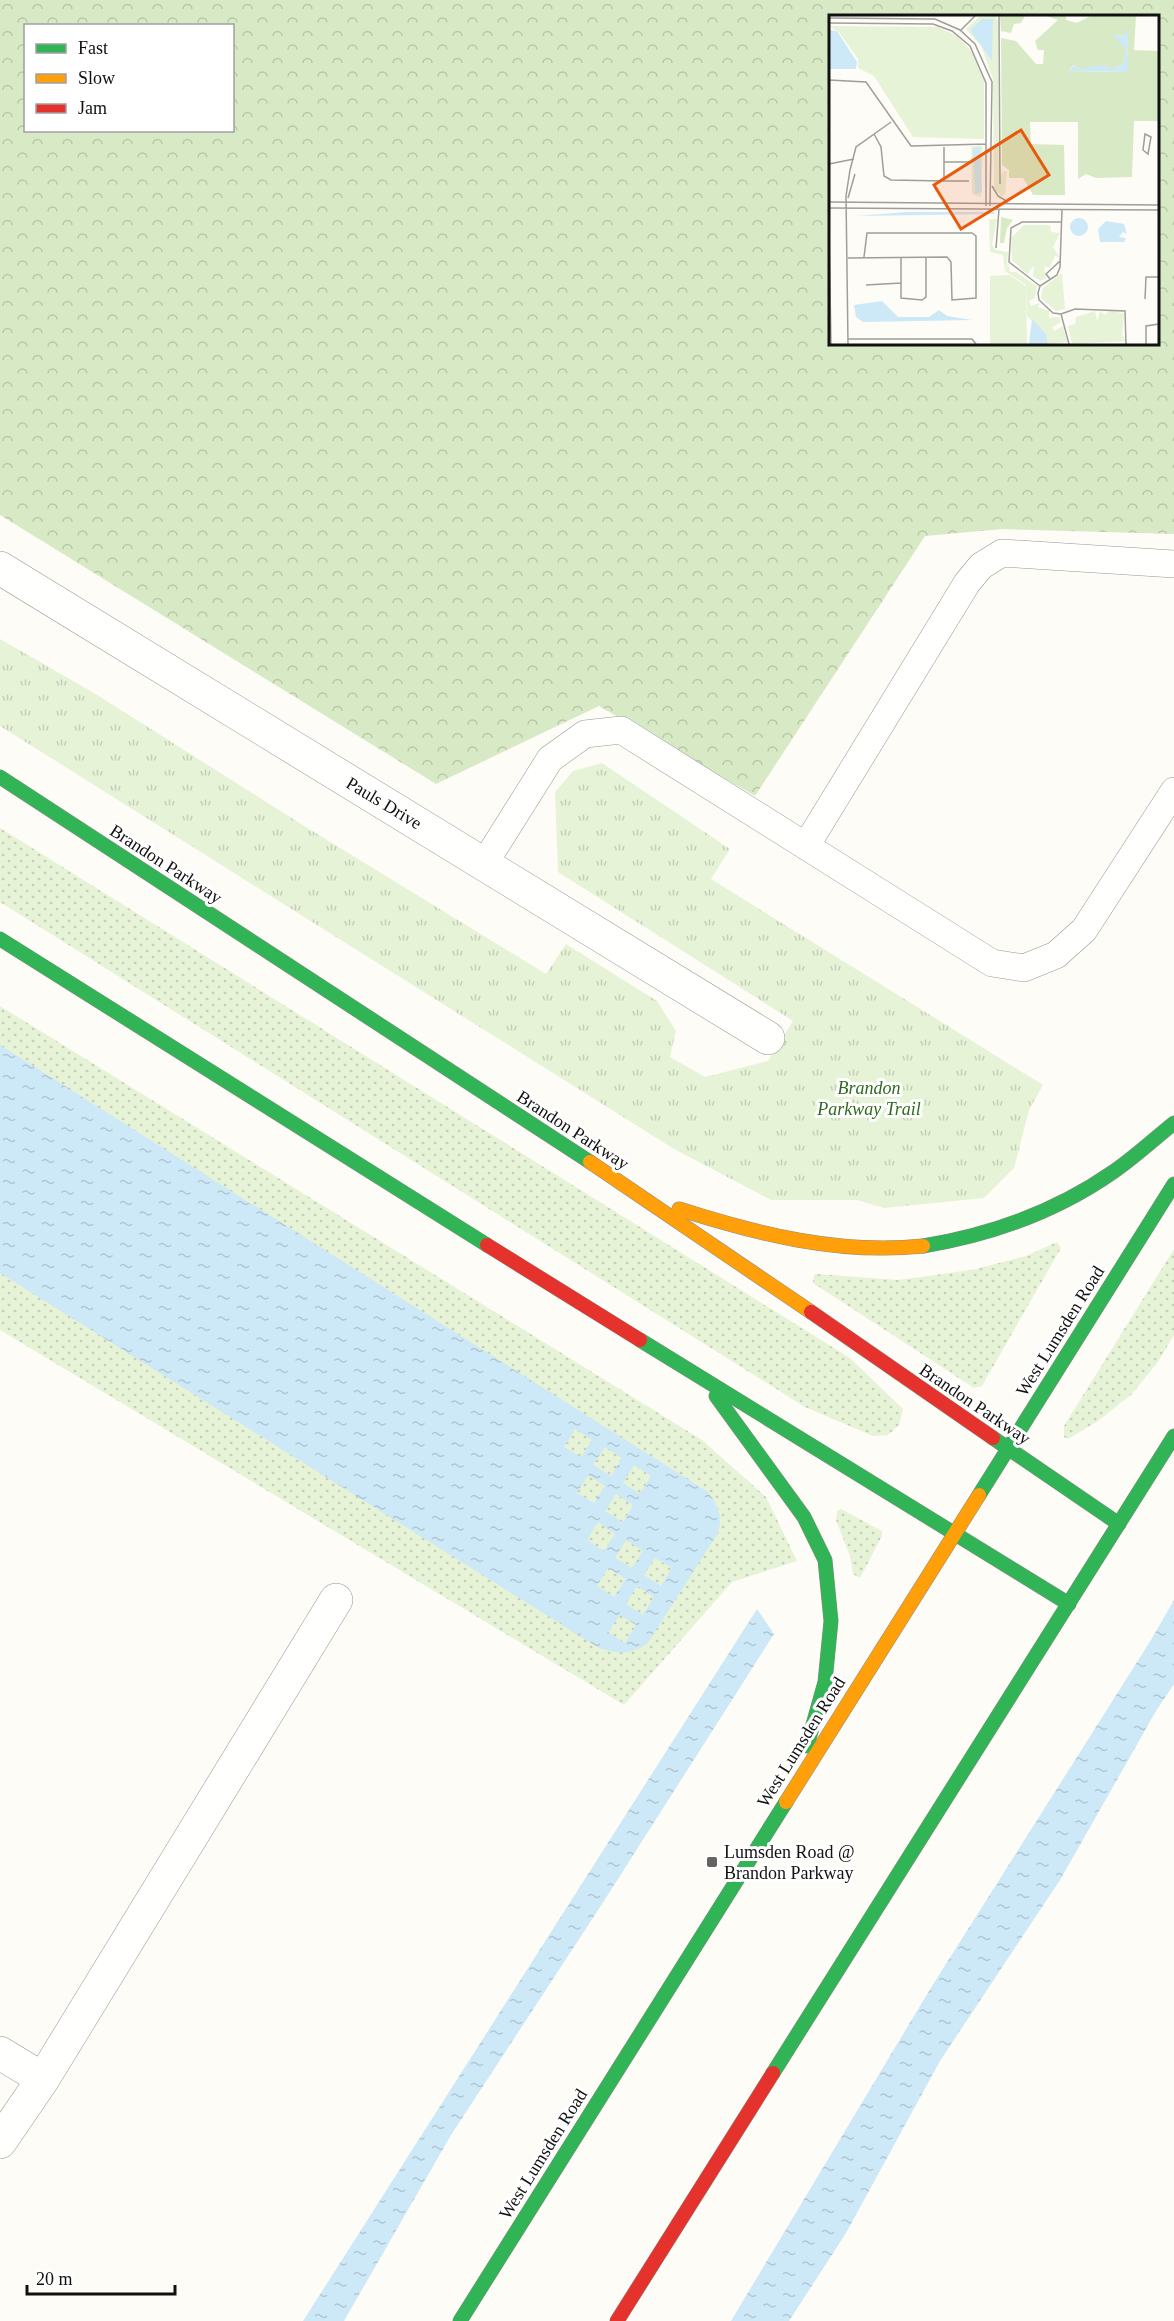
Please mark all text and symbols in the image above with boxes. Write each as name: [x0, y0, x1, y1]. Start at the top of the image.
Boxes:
inset map: [829, 15, 1159, 345]
legend: [24, 24, 234, 132]
text: Fast: [78, 38, 108, 58]
text: Slow: [78, 68, 115, 88]
text: Jam: [78, 98, 107, 118]
street label: Pauls Drive: [343, 773, 425, 833]
street label: Brandon Parkway: [106, 820, 226, 908]
park label: Brandon Parkway Trail: [816, 1078, 921, 1119]
street label: Brandon Parkway: [513, 1086, 633, 1174]
street label: West Lumsden Road: [1012, 1262, 1108, 1400]
street label: Brandon Parkway: [916, 1360, 1034, 1448]
street label: West Lumsden Road: [753, 1673, 849, 1811]
place label: Lumsden Road @ Brandon Parkway: [724, 1842, 855, 1883]
marker: Lumsden Road @ Brandon Parkway: [705, 1855, 719, 1869]
street label: West Lumsden Road: [495, 2085, 591, 2223]
scale bar: [27, 2258, 176, 2296]
text: 20 m: [36, 2269, 73, 2289]

